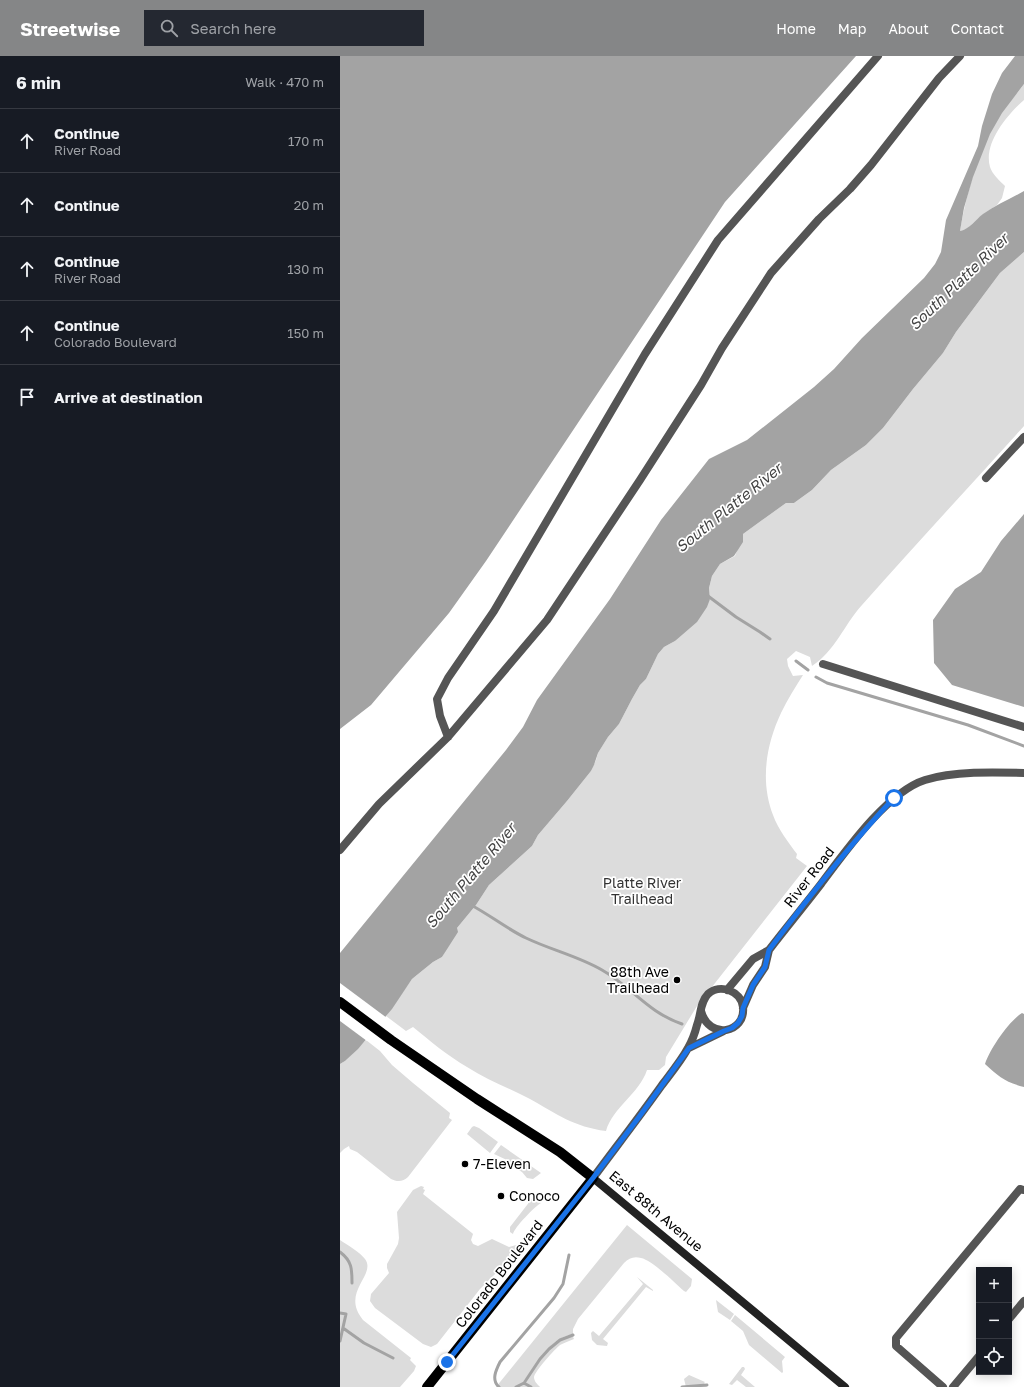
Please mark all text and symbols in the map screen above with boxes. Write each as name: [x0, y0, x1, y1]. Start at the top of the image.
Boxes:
search box: [144, 10, 424, 46]
text: Streetwise: [20, 17, 120, 40]
icon: search: [158, 17, 180, 39]
text: Search here: [190, 19, 276, 37]
text: Home: [776, 20, 816, 37]
text: Map: [838, 20, 866, 37]
text: About: [888, 20, 929, 37]
text: Contact: [951, 20, 1004, 37]
text: 6 min: [16, 72, 61, 93]
text: Walk · 470 m: [245, 74, 324, 90]
text: Continue: [54, 124, 120, 142]
icon: ahead: [16, 130, 38, 152]
text: 170 m: [288, 133, 324, 149]
text: River Road: [54, 142, 121, 158]
icon: ahead: [16, 194, 38, 216]
text: Continue: [54, 196, 120, 214]
text: 20 m: [294, 197, 324, 213]
water label: South Platte River: [905, 228, 1013, 333]
text: Continue: [54, 252, 120, 270]
icon: ahead: [16, 258, 38, 280]
text: 130 m: [287, 261, 324, 277]
text: River Road: [54, 270, 121, 286]
text: Continue: [54, 316, 120, 334]
icon: ahead: [16, 322, 38, 344]
text: 150 m: [287, 325, 324, 341]
text: Colorado Boulevard: [54, 334, 177, 350]
icon: arrive: [16, 386, 38, 408]
text: Arrive at destination: [54, 388, 203, 406]
water label: South Platte River: [672, 458, 787, 555]
route start: [885, 789, 903, 807]
water label: South Platte River: [421, 818, 521, 931]
street label: River Road: [780, 843, 838, 910]
park label: Platte River Trailhead: [603, 874, 682, 907]
place label: 88th Ave Trailhead: [607, 963, 669, 996]
marker: 88th Ave Trailhead: [672, 975, 682, 985]
place label: 7-Eleven: [473, 1155, 531, 1172]
marker: 7-Eleven: [460, 1159, 470, 1169]
street label: East 88th Avenue: [606, 1166, 707, 1255]
place label: Conoco: [509, 1187, 560, 1204]
marker: Conoco: [496, 1191, 506, 1201]
street label: Colorado Boulevard: [451, 1216, 546, 1331]
map controls: [976, 1267, 1012, 1375]
button: +: [976, 1267, 1012, 1303]
button: −: [976, 1303, 1012, 1339]
button: locate: [976, 1339, 1012, 1375]
route end: [438, 1353, 456, 1371]

